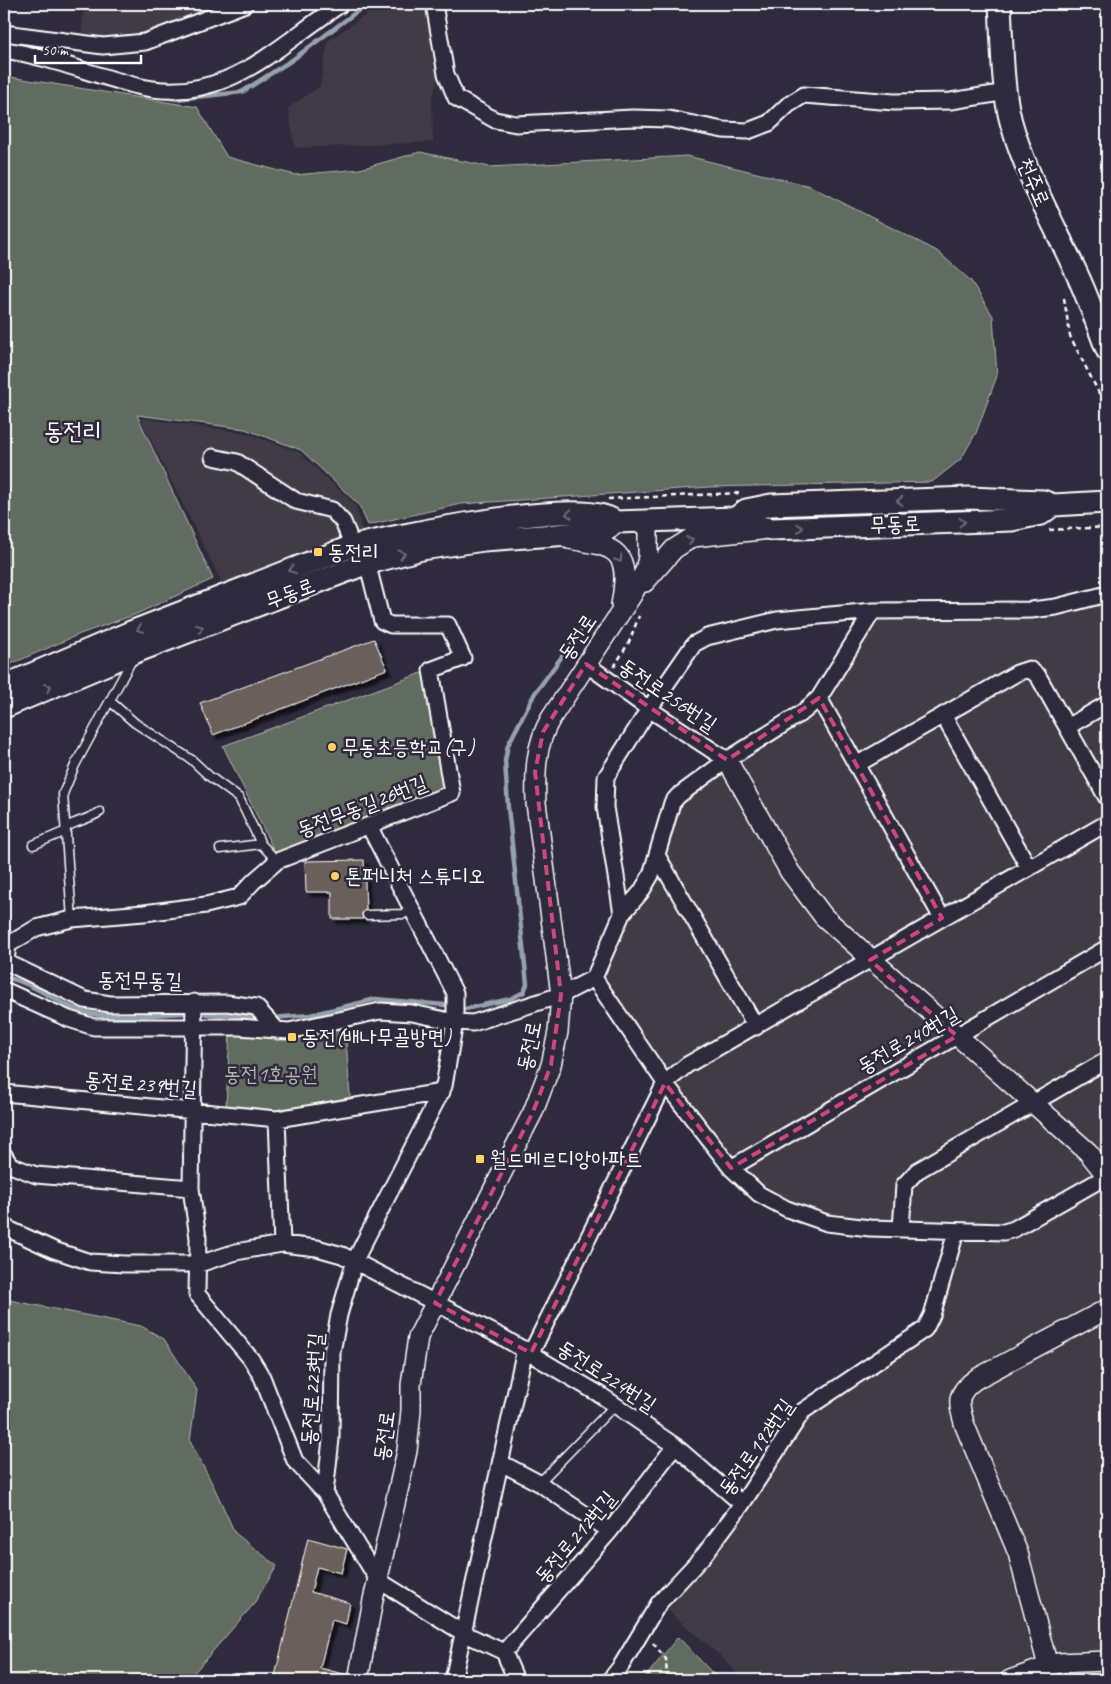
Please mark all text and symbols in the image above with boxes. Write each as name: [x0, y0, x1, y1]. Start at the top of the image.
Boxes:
scale bar: [35, 32, 141, 64]
text: 50 m: [42, 41, 69, 60]
street label: 천주로: [1012, 154, 1056, 210]
district label: 동전리: [44, 416, 102, 446]
one-way arrow: [896, 495, 904, 506]
one-way arrow: [565, 509, 572, 519]
street label: 무동로: [869, 510, 921, 538]
one-way arrow: [958, 516, 966, 527]
one-way arrow: [796, 522, 804, 533]
one-way arrow: [685, 536, 694, 547]
place label: 동전리: [328, 539, 379, 565]
marker: 동전리: [312, 546, 324, 558]
one-way arrow: [397, 550, 405, 560]
one-way arrow: [613, 554, 622, 563]
one-way arrow: [288, 564, 296, 574]
street label: 무동로: [262, 572, 318, 614]
street label: 동전로: [552, 609, 602, 665]
one-way arrow: [136, 622, 145, 633]
one-way arrow: [195, 623, 203, 633]
street label: 동전로256번길: [614, 653, 722, 737]
one-way arrow: [44, 683, 52, 693]
place label: 무동초등학교(구): [342, 734, 475, 760]
marker: 무동초등학교(구): [326, 741, 338, 753]
street label: 동전무동길26번길: [293, 769, 431, 843]
place label: 톤퍼니처 스튜디오: [345, 863, 485, 889]
marker: 톤퍼니처 스튜디오: [329, 870, 341, 882]
street label: 동전무동길: [98, 966, 183, 994]
street label: 동전로240번길: [853, 1000, 963, 1079]
street label: 동전로: [511, 1018, 547, 1074]
place label: 동전(배나무골방면): [302, 1024, 452, 1050]
marker: 동전(배나무골방면): [286, 1031, 298, 1043]
park label: 동전1호공원: [224, 1061, 318, 1087]
street label: 동전로239번길: [84, 1066, 198, 1102]
place label: 월드메르디앙아파트: [490, 1146, 642, 1172]
marker: 월드메르디앙아파트: [474, 1153, 486, 1165]
street label: 동전로223번길: [295, 1332, 329, 1446]
street label: 동전로224번길: [553, 1334, 661, 1418]
street label: 동전로192번길: [713, 1393, 799, 1501]
street label: 동전로: [368, 1409, 400, 1463]
street label: 동전로212번길: [529, 1485, 621, 1589]

